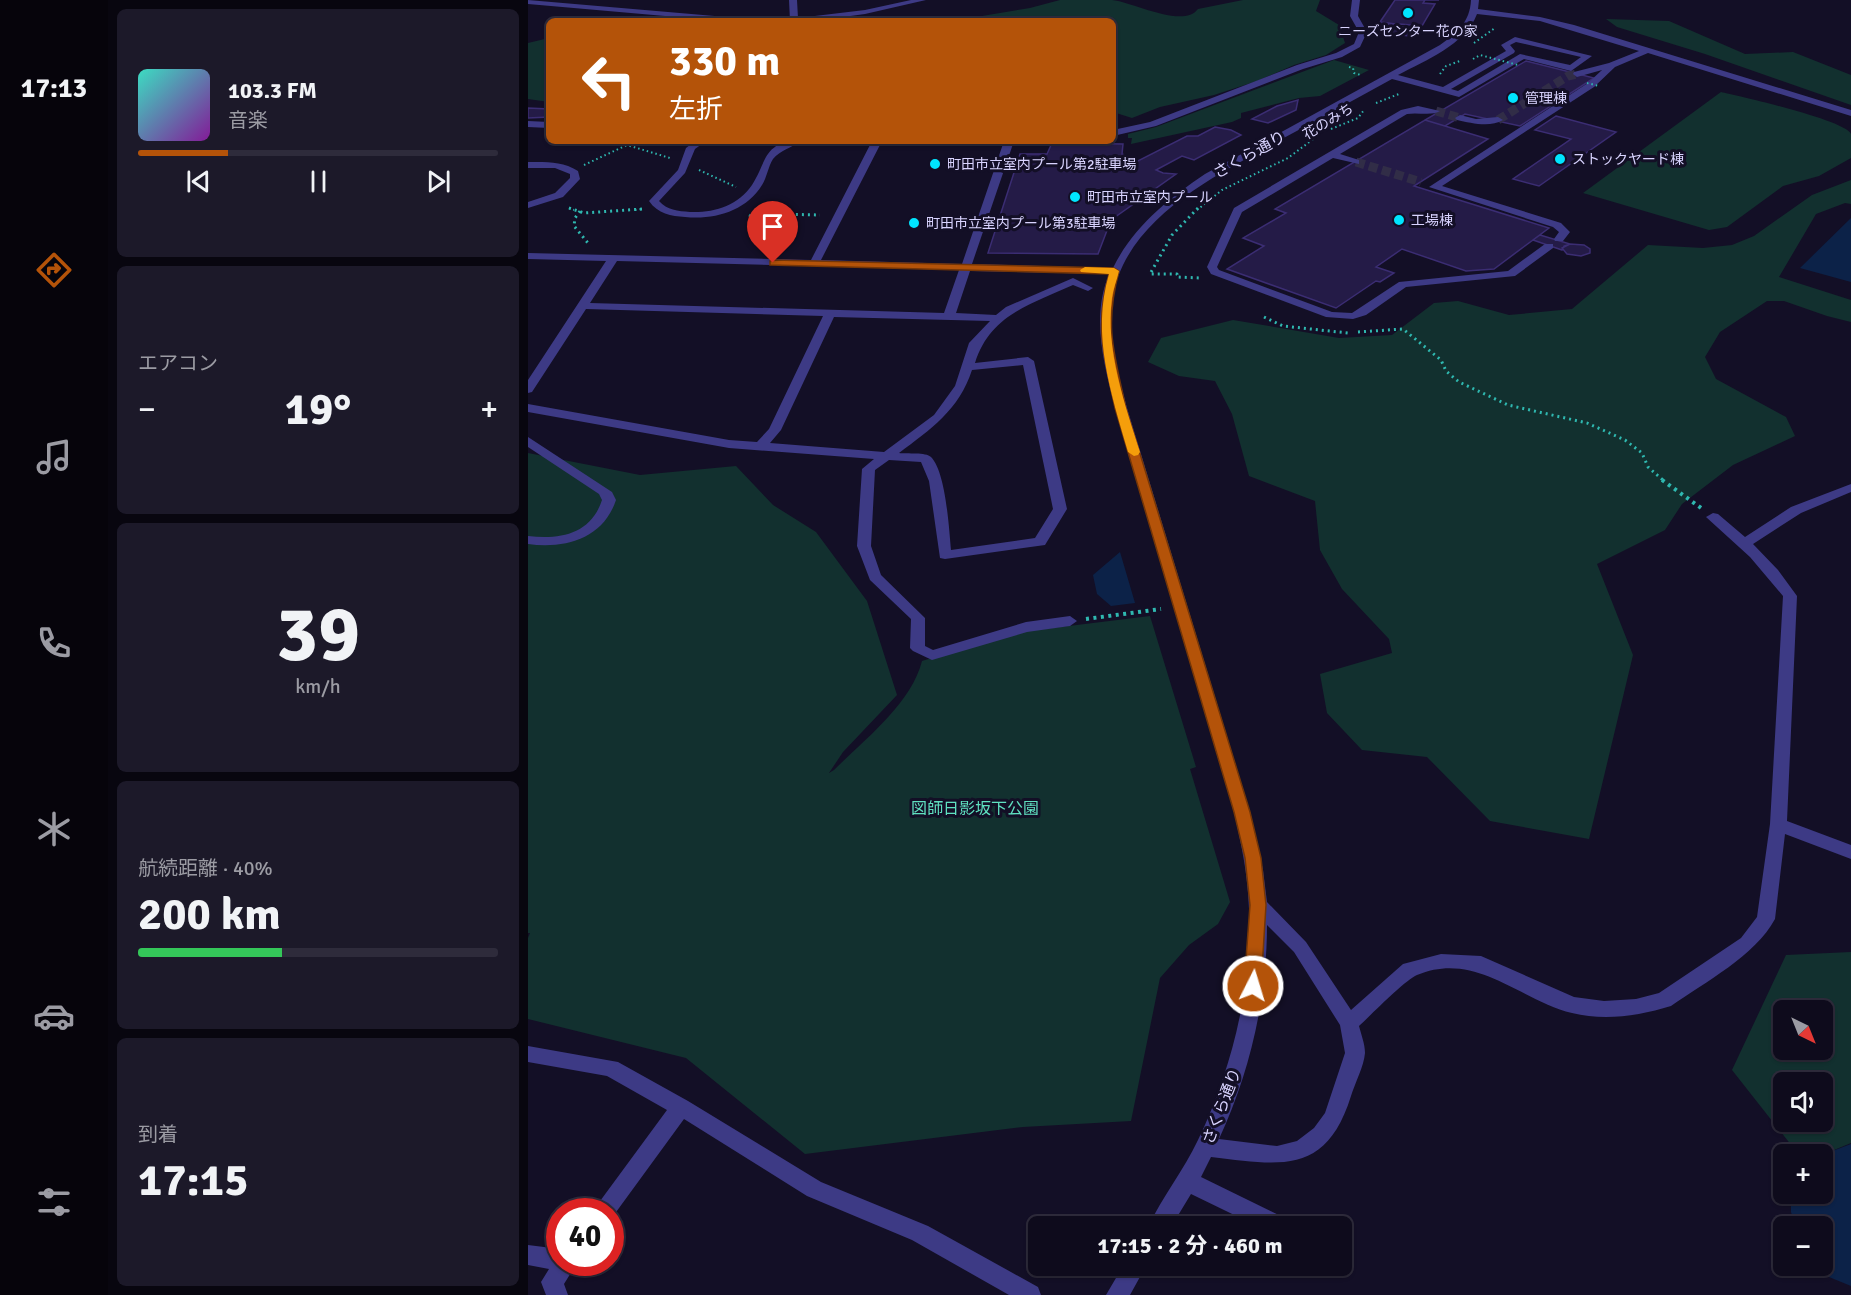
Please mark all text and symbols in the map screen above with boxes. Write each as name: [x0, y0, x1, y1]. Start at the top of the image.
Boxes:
marker: ニーズセンター花の家: [1401, 6, 1415, 20]
place label: ニーズセンター花の家: [1338, 23, 1478, 40]
text: 330 m: [669, 36, 780, 87]
icon: left: [570, 42, 648, 120]
text: 17:13: [21, 72, 87, 105]
text: 103.3 FM: [228, 77, 317, 104]
place label: 管理棟: [1525, 90, 1567, 107]
marker: 管理棟: [1506, 91, 1520, 105]
text: 左折: [669, 93, 723, 126]
street label: 花のみち: [1300, 100, 1357, 143]
text: 音楽: [228, 108, 268, 133]
street label: さくら通り: [1210, 127, 1289, 183]
place label: ストックヤード棟: [1572, 151, 1684, 168]
marker: ストックヤード棟: [1553, 152, 1567, 166]
place label: 町田市立室内プール第2駐車場: [947, 156, 1137, 173]
marker: 町田市立室内プール第2駐車場: [928, 157, 942, 171]
icon: previous: [182, 165, 215, 198]
icon: pause: [302, 165, 335, 198]
icon: next: [422, 165, 455, 198]
place label: 町田市立室内プール: [1087, 189, 1213, 206]
marker: 町田市立室内プール: [1068, 190, 1082, 204]
pin: [747, 201, 798, 263]
icon: arrive: [756, 210, 789, 243]
place label: 工場棟: [1411, 212, 1453, 229]
marker: 工場棟: [1392, 213, 1406, 227]
place label: 町田市立室内プール第3駐車場: [926, 215, 1116, 232]
marker: 町田市立室内プール第3駐車場: [907, 216, 921, 230]
icon: directions: [33, 249, 75, 291]
text: エアコン: [138, 351, 218, 376]
text: 19°: [285, 382, 351, 437]
text: −: [138, 389, 156, 430]
text: +: [480, 389, 498, 430]
icon: music: [33, 436, 75, 478]
text: 39: [276, 587, 360, 683]
icon: phone: [33, 622, 75, 664]
text: km/h: [295, 674, 341, 699]
park label: 図師日影坂下公園: [911, 799, 1039, 819]
icon: climate: [33, 808, 75, 850]
text: 航続距離 · 40%: [138, 856, 273, 881]
text: 200 km: [138, 887, 281, 942]
position arrow: [1221, 954, 1285, 1018]
icon: car: [33, 995, 75, 1037]
north arrow: [1773, 1000, 1833, 1060]
map controls: [1773, 1000, 1833, 1276]
street label: さくら通り: [1198, 1065, 1246, 1147]
button: sound: [1773, 1072, 1833, 1132]
text: 到着: [138, 1122, 178, 1147]
button: +: [1773, 1144, 1833, 1204]
text: 17:15: [138, 1153, 248, 1208]
icon: filters: [33, 1181, 75, 1223]
speed limit sign: 40: [546, 1198, 624, 1276]
button: −: [1773, 1216, 1833, 1276]
text: 17:15 · 2 分 · 460 m: [1098, 1232, 1282, 1259]

